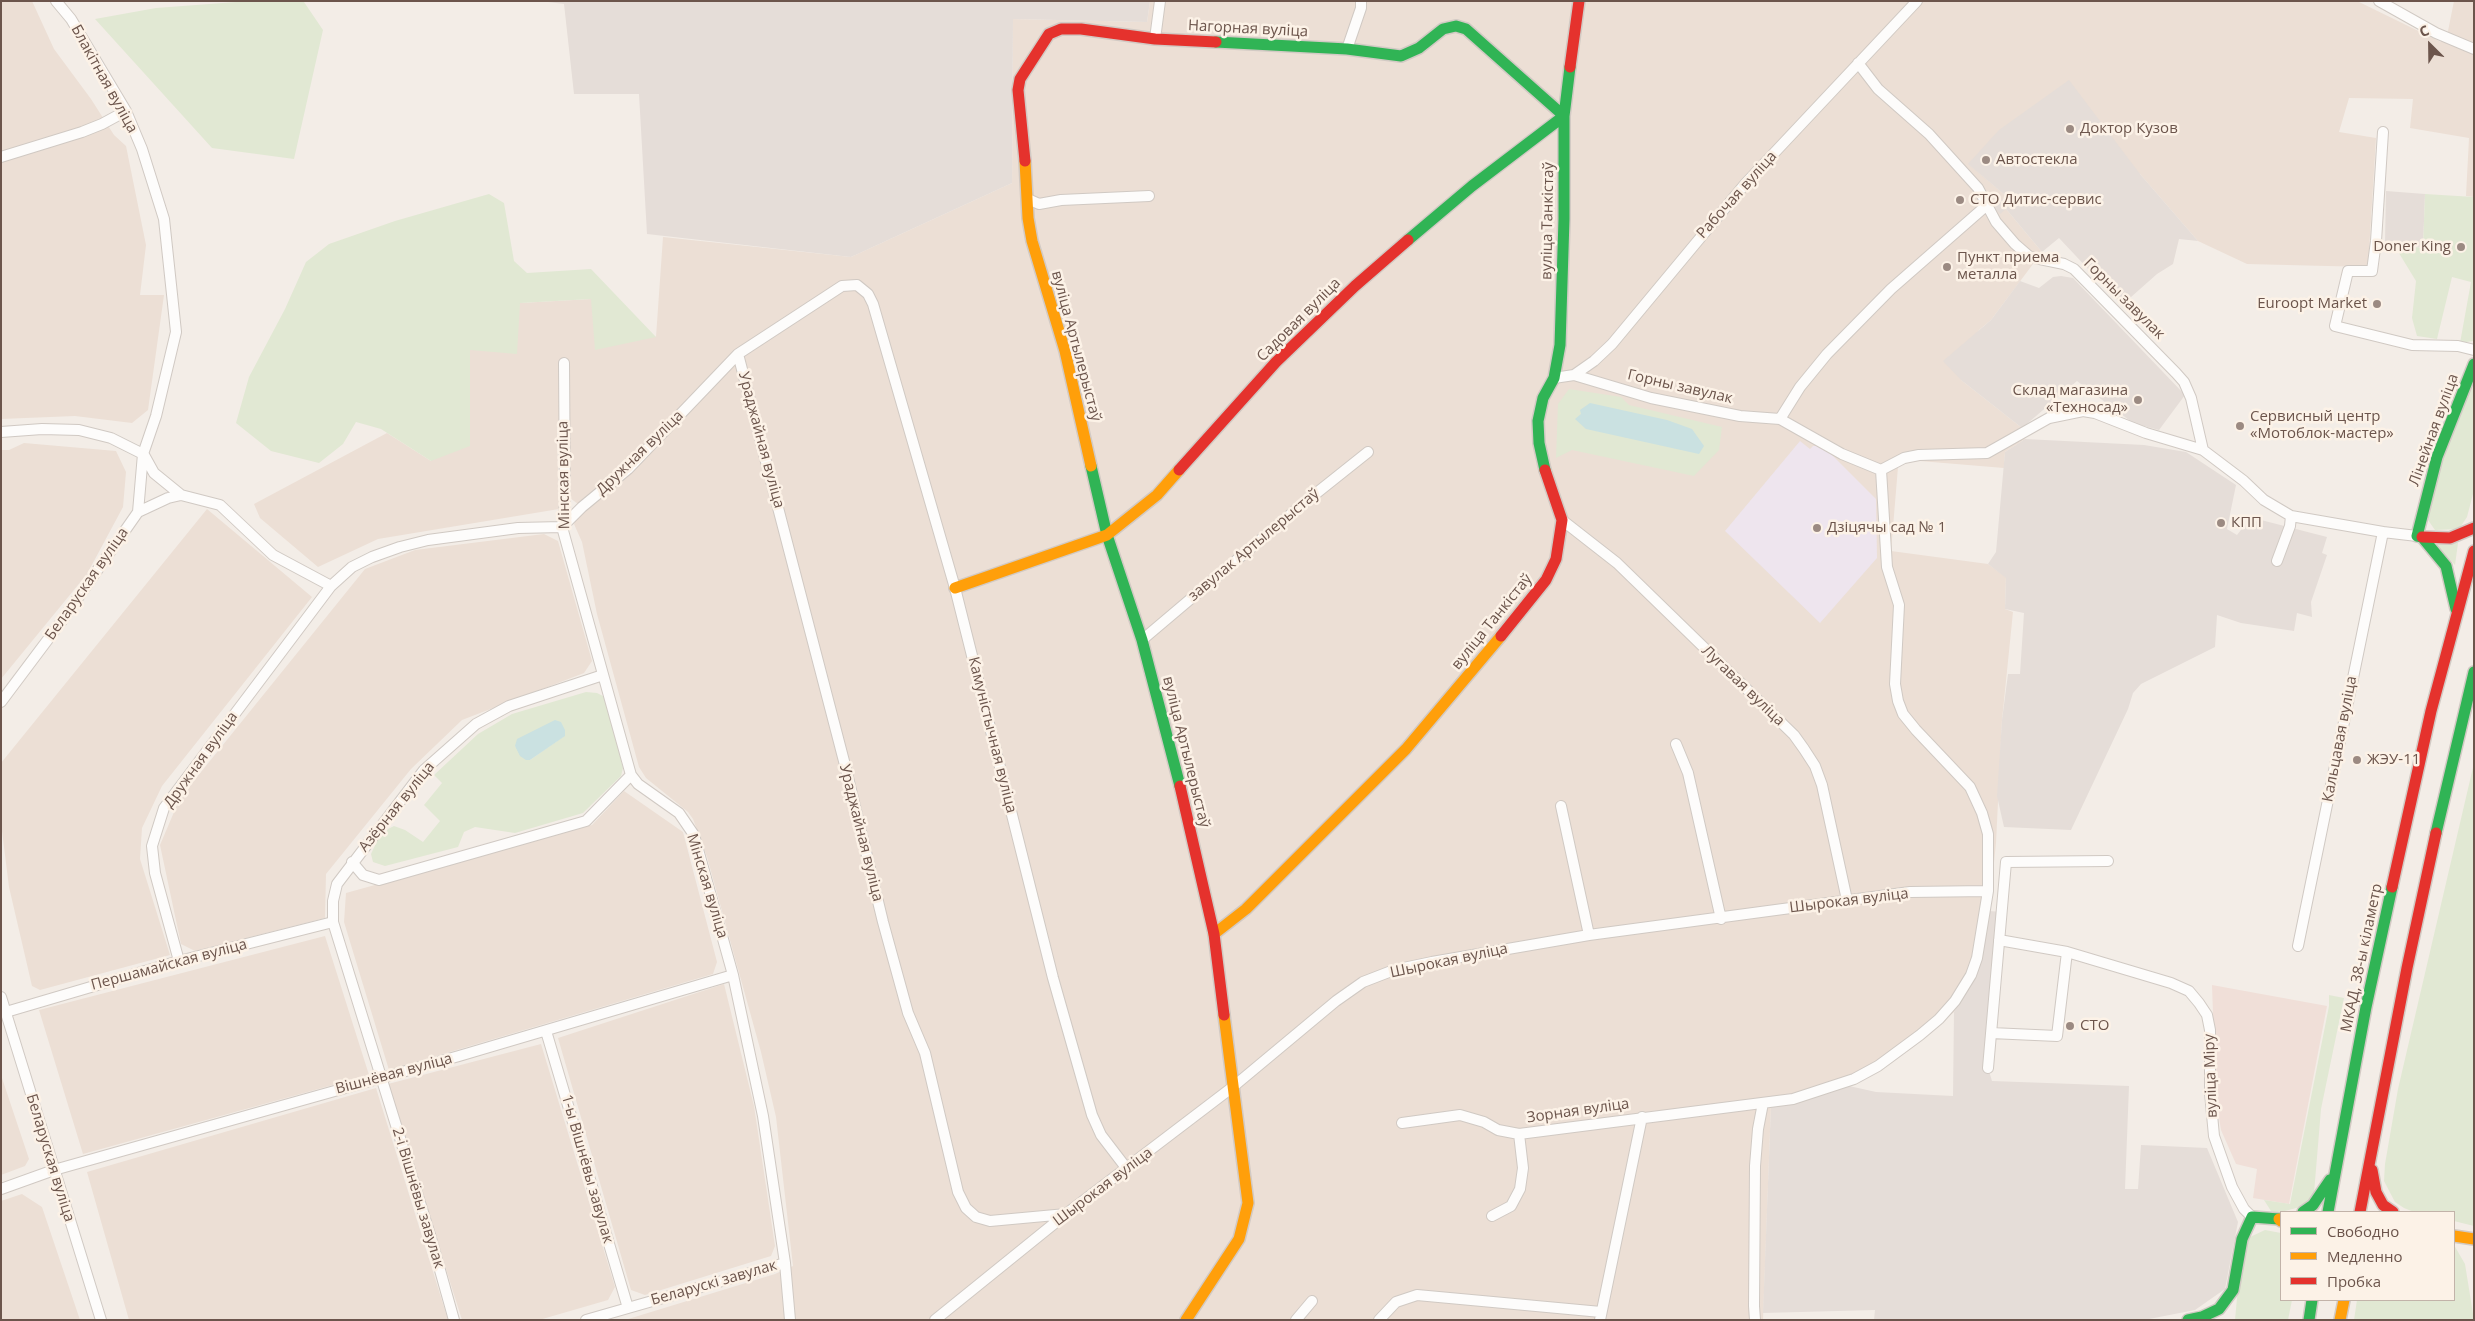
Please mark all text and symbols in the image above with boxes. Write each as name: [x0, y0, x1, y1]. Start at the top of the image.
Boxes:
street label: Нагорная вуліца: [1187, 17, 1309, 41]
north arrow: [2405, 20, 2455, 70]
text: С: [2416, 20, 2432, 41]
street label: Блакітная вуліца: [67, 22, 141, 136]
place label: Доктор Кузов: [2080, 120, 2178, 138]
marker: Доктор Кузов: [2064, 123, 2076, 135]
street label: Рабочая вуліца: [1693, 148, 1781, 242]
place label: Автостекла: [1996, 151, 2078, 169]
marker: Автостекла: [1980, 154, 1992, 166]
street label: вуліца Танкістаў: [1538, 162, 1558, 280]
place label: СТО Дитис-сервис: [1970, 191, 2102, 209]
marker: СТО Дитис-сервис: [1954, 194, 1966, 206]
place label: Doner King: [2373, 238, 2451, 256]
marker: Doner King: [2455, 241, 2467, 253]
place label: Пункт приема металла: [1957, 249, 2059, 284]
street label: Горны завулак: [2080, 255, 2168, 343]
marker: Пункт приема металла: [1941, 261, 1953, 273]
street label: вуліца Артылерыстаў: [1047, 269, 1105, 423]
street label: Садовая вуліца: [1253, 274, 1345, 366]
place label: Euroopt Market: [2257, 295, 2367, 313]
marker: Euroopt Market: [2371, 298, 2383, 310]
street label: Горны завулак: [1626, 366, 1734, 408]
street label: Ураджайная вуліца: [734, 370, 788, 510]
street label: Лінейная вуліца: [2405, 371, 2463, 489]
place label: Склад магазина «Техносад»: [2013, 382, 2128, 417]
marker: Склад магазина «Техносад»: [2132, 394, 2144, 406]
street label: Дружная вуліца: [593, 407, 687, 499]
place label: Сервисный центр «Мотоблок-мастер»: [2250, 408, 2394, 443]
marker: Сервисный центр «Мотоблок-мастер»: [2234, 420, 2246, 432]
street label: Мінская вуліца: [554, 421, 574, 529]
street label: завулак Артылерыстаў: [1185, 485, 1323, 605]
place label: КПП: [2231, 514, 2262, 532]
marker: КПП: [2215, 517, 2227, 529]
place label: Дзіцячы сад № 1: [1827, 519, 1946, 537]
marker: Дзіцячы сад № 1: [1811, 522, 1823, 534]
street label: Беларуская вуліца: [42, 524, 132, 644]
street label: вуліца Танкістаў: [1448, 571, 1536, 673]
street label: Лугавая вуліца: [1698, 642, 1788, 730]
street label: Камуністычная вуліца: [964, 655, 1020, 815]
street label: Кальцавая вуліца: [2319, 674, 2361, 804]
street label: вуліца Артылерыстаў: [1158, 675, 1214, 829]
street label: Дружная вуліца: [160, 709, 242, 811]
place label: ЖЭУ-11: [2367, 751, 2420, 769]
marker: ЖЭУ-11: [2351, 754, 2363, 766]
street label: Азёрная вуліца: [355, 758, 439, 856]
street label: Ураджайная вуліца: [835, 763, 887, 903]
street label: Мінская вуліца: [683, 832, 731, 940]
street label: МКАД, 38-ы кіламетр: [2337, 882, 2387, 1034]
street label: Шырокая вуліца: [1788, 885, 1910, 917]
street label: Першамайская вуліца: [89, 936, 249, 994]
street label: Шырокая вуліца: [1389, 940, 1509, 982]
place label: СТО: [2080, 1017, 2109, 1035]
marker: СТО: [2064, 1020, 2076, 1032]
street label: вуліца Міру: [2201, 1034, 2221, 1118]
street label: Вішнёвая вуліца: [334, 1050, 454, 1098]
street label: Беларуская вуліца: [22, 1092, 78, 1224]
street label: 1-ы Вішнёвы завулак: [557, 1093, 617, 1245]
street label: Зорная вуліца: [1526, 1095, 1630, 1127]
street label: 2-і Вішнёвы завулак: [388, 1125, 448, 1271]
street label: Шырокая вуліца: [1050, 1144, 1156, 1230]
legend: [2280, 1211, 2455, 1301]
text: Свободно: [2327, 1221, 2399, 1241]
text: Медленно: [2327, 1246, 2403, 1266]
street label: Беларускі завулак: [649, 1256, 779, 1310]
text: Пробка: [2327, 1271, 2381, 1291]

